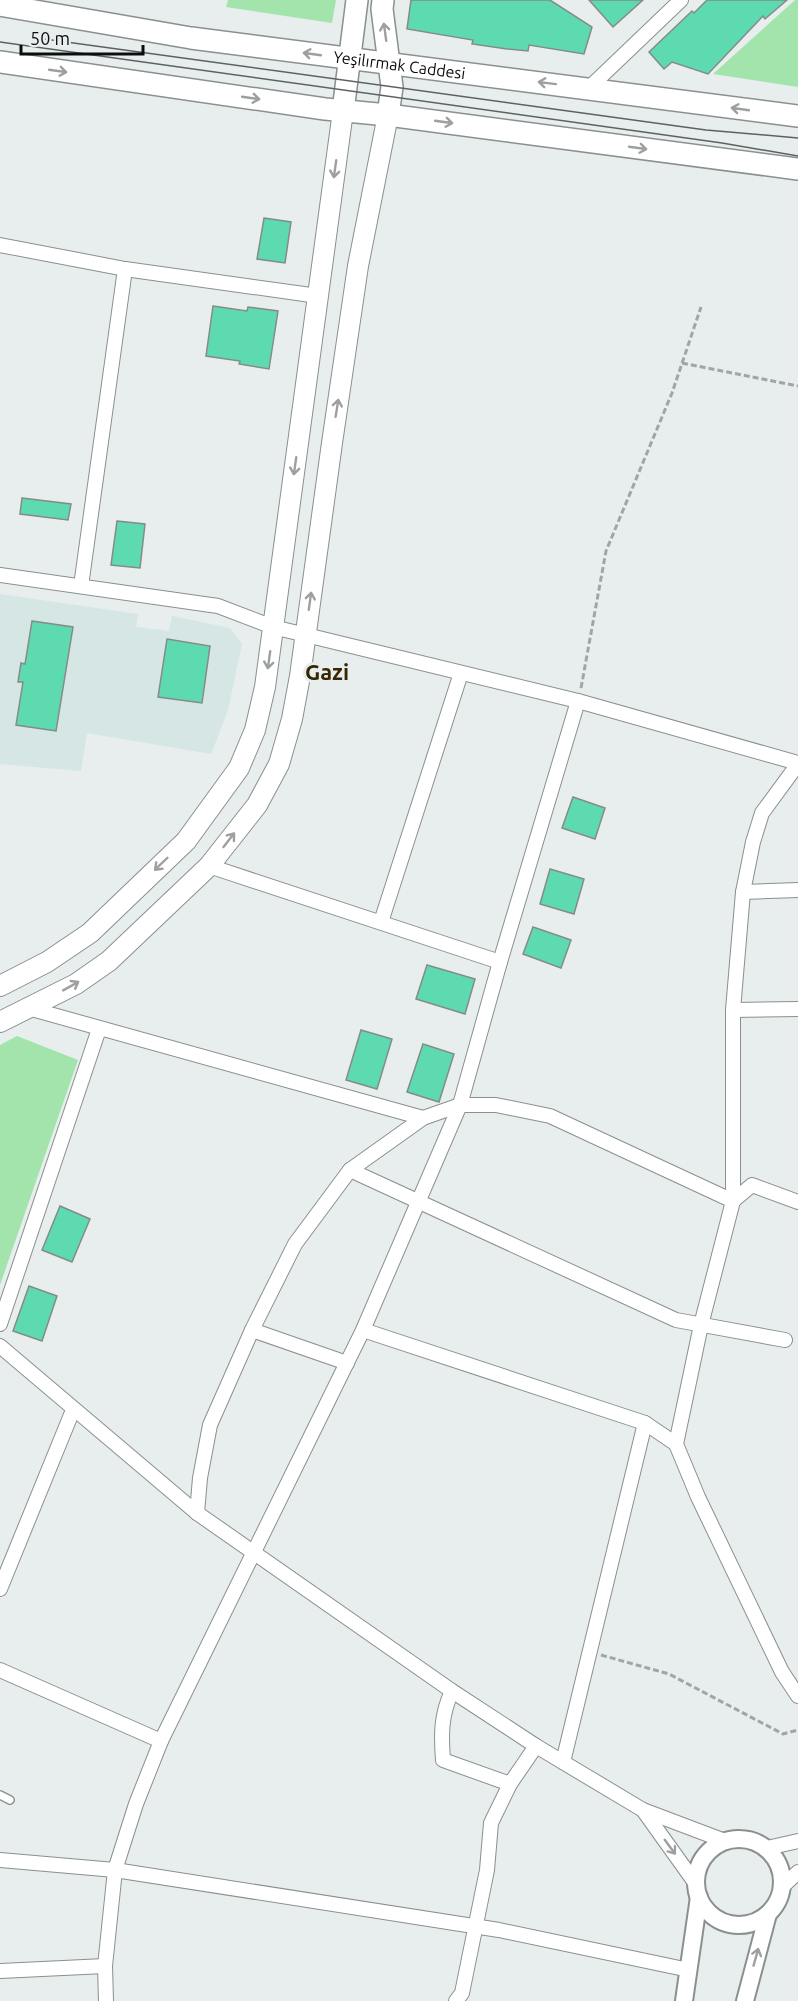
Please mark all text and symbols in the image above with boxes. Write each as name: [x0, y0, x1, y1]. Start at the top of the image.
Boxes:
scale bar: [21, 18, 142, 56]
one-way arrow: [379, 22, 390, 42]
text: 50 m: [30, 28, 70, 48]
street label: Yeşilırmak Caddesi: [332, 47, 466, 82]
one-way arrow: [302, 48, 322, 59]
one-way arrow: [47, 65, 67, 76]
one-way arrow: [537, 77, 557, 88]
one-way arrow: [241, 93, 260, 104]
one-way arrow: [731, 103, 750, 114]
one-way arrow: [434, 117, 454, 128]
one-way arrow: [627, 143, 647, 154]
one-way arrow: [329, 159, 340, 178]
one-way arrow: [331, 399, 342, 418]
one-way arrow: [289, 456, 300, 476]
one-way arrow: [305, 592, 316, 611]
one-way arrow: [263, 649, 274, 669]
district label: Gazi: [305, 659, 349, 684]
one-way arrow: [222, 833, 235, 849]
one-way arrow: [154, 857, 169, 871]
one-way arrow: [62, 980, 79, 992]
one-way arrow: [664, 1838, 676, 1854]
one-way arrow: [750, 1948, 762, 1967]

